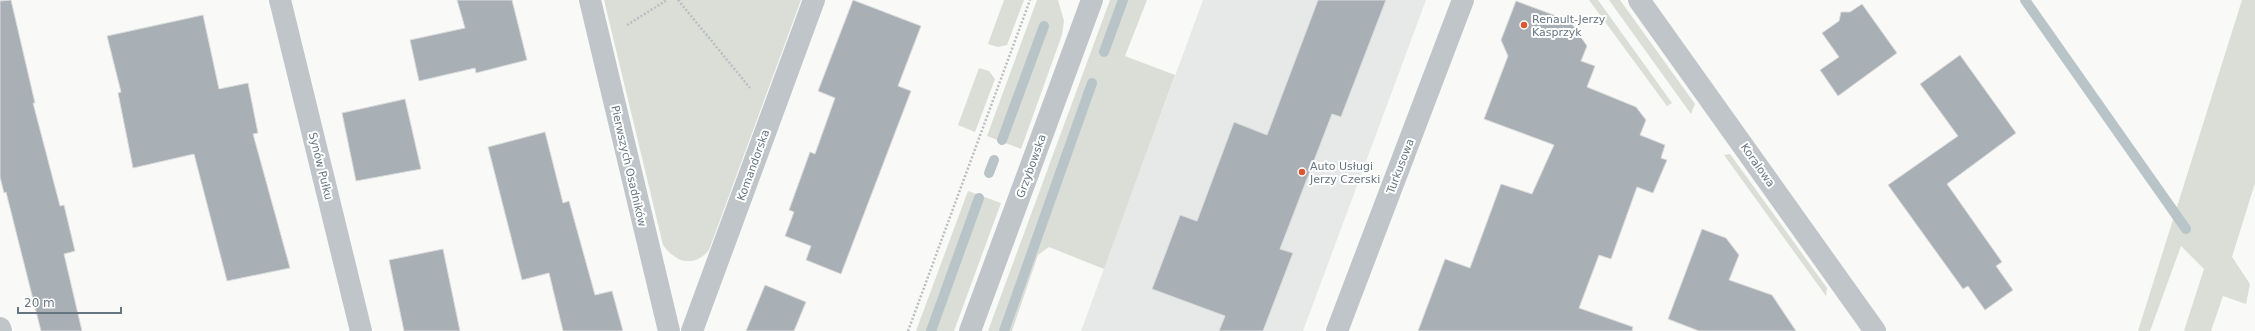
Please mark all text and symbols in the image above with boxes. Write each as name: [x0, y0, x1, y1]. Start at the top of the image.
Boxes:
place label: Renault-Jerzy Kasprzyk: [1532, 13, 1606, 39]
marker: Renault-Jerzy Kasprzyk: [1519, 20, 1529, 30]
street label: Pierwszych Osadników: [608, 104, 649, 228]
street label: Komandorska: [735, 128, 772, 203]
street label: Synów Pułku: [306, 131, 335, 201]
street label: Grzybowska: [1014, 133, 1049, 200]
street label: Turkusowa: [1384, 137, 1417, 196]
street label: Koralowa: [1738, 141, 1777, 190]
place label: Auto Usługi Jerzy Czerski: [1309, 160, 1380, 186]
marker: Auto Usługi Jerzy Czerski: [1297, 167, 1307, 177]
scale bar: [18, 289, 121, 315]
text: 20 m: [24, 296, 55, 310]

